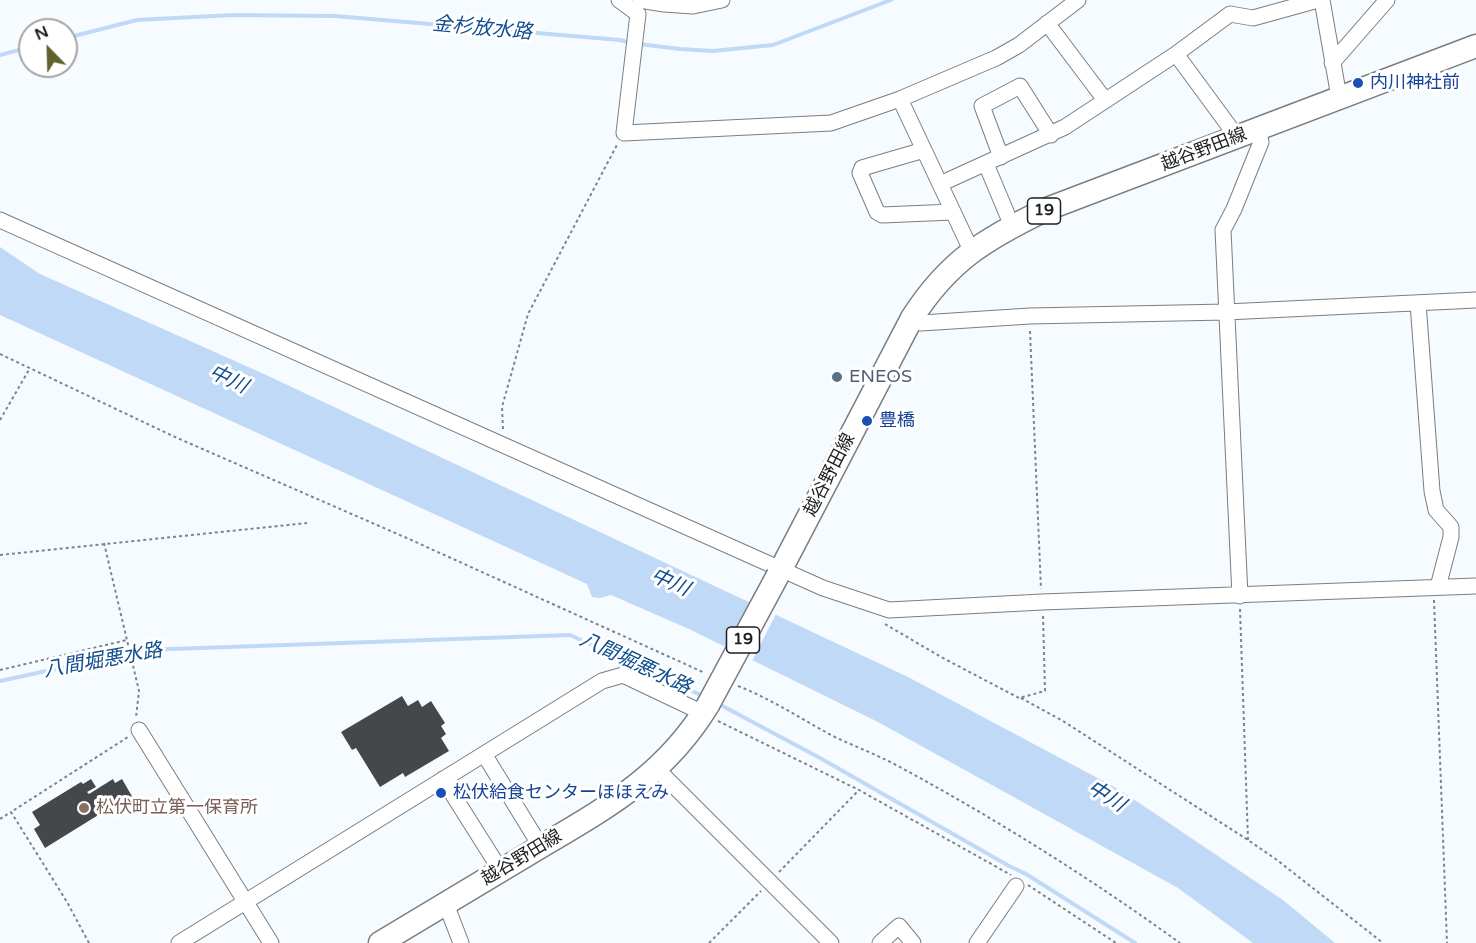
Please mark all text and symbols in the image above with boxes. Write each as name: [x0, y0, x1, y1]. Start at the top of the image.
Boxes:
water label: 金杉放水路: [431, 13, 533, 45]
north arrow: [18, 18, 78, 78]
text: N: [32, 22, 52, 45]
place label: 内川神社前: [1370, 72, 1460, 94]
marker: 内川神社前: [1351, 76, 1365, 90]
street label: 越谷野田線: [1158, 124, 1250, 176]
road number: 19: [1028, 198, 1060, 224]
water label: 中川: [205, 361, 251, 399]
place label: ENEOS: [849, 366, 912, 388]
marker: ENEOS: [830, 370, 844, 384]
place label: 豊橋: [879, 410, 915, 432]
marker: 豊橋: [860, 414, 874, 428]
street label: 越谷野田線: [800, 430, 860, 520]
water label: 中川: [647, 564, 693, 602]
road number: 19: [726, 627, 760, 653]
water label: 八間堀悪水路: [576, 628, 694, 700]
water label: 八間堀悪水路: [42, 639, 164, 683]
water label: 中川: [1083, 776, 1129, 818]
place label: 松伏給食センターほほえみ: [453, 782, 669, 804]
marker: 松伏給食センターほほえみ: [434, 786, 448, 800]
place label: 松伏町立第一保育所: [96, 797, 258, 819]
marker: 松伏町立第一保育所: [77, 801, 91, 815]
street label: 越谷野田線: [478, 826, 566, 890]

